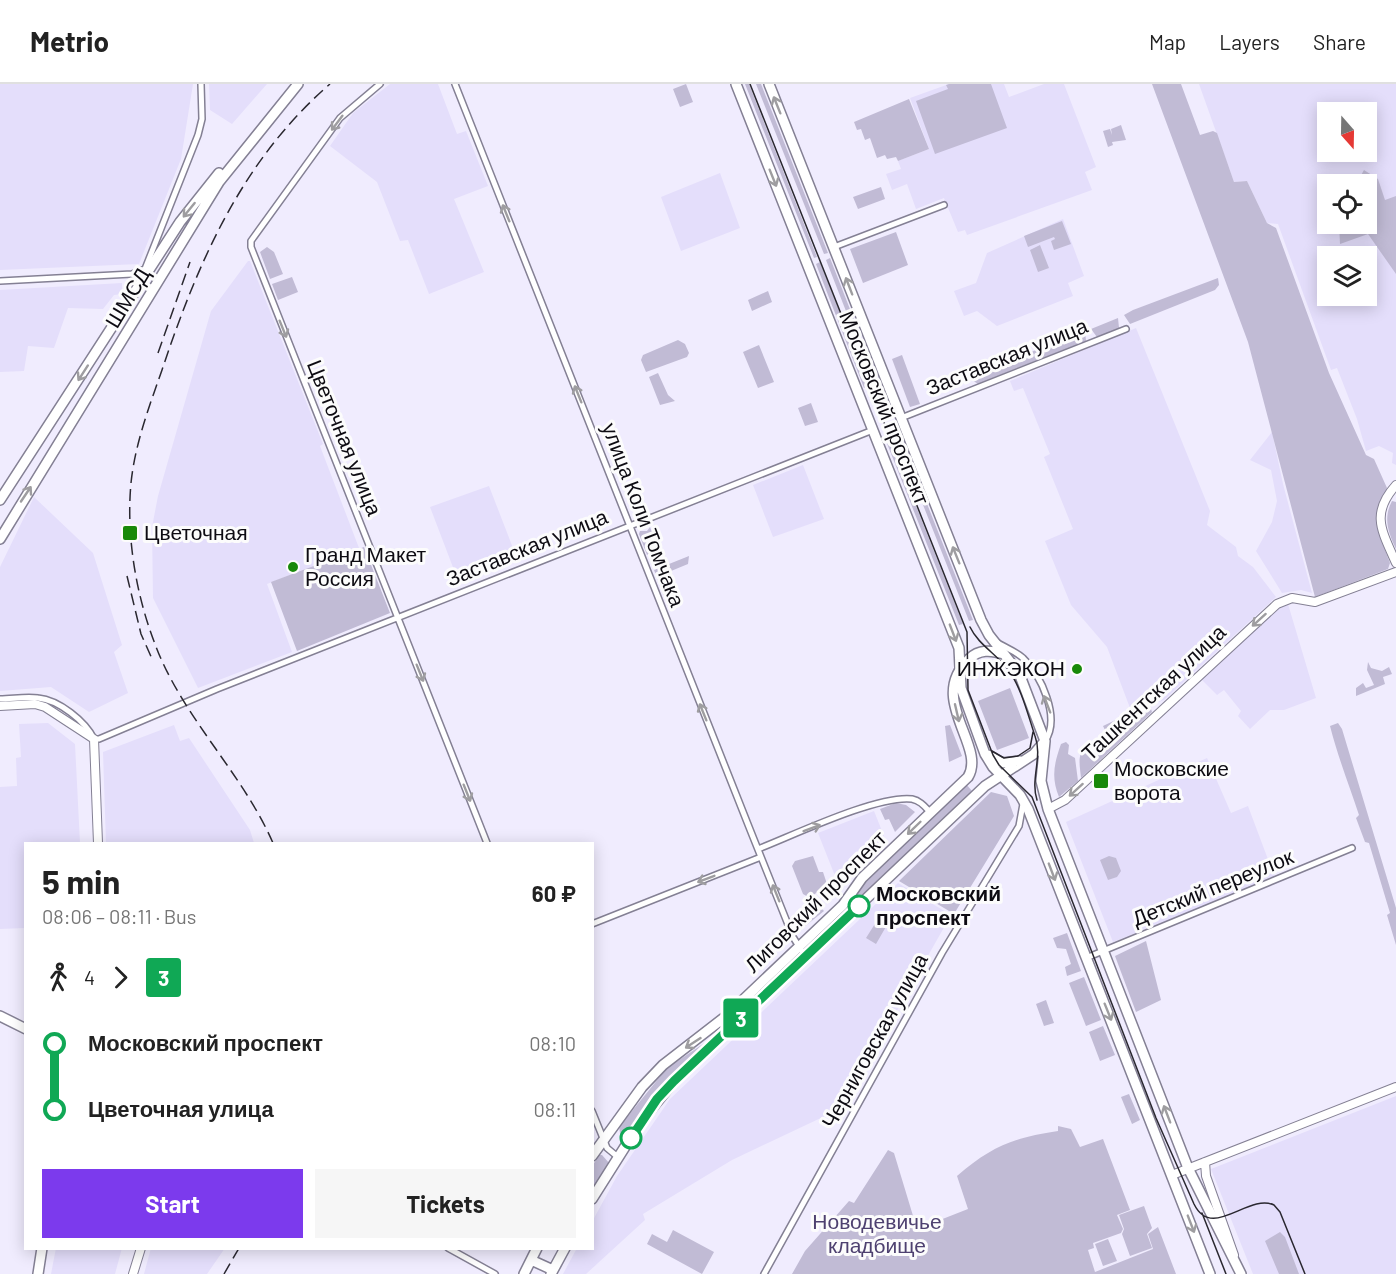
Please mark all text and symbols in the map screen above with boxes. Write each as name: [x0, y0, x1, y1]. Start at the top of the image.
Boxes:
text: Metrio: [30, 24, 109, 58]
text: Map: [1149, 29, 1186, 54]
text: Layers: [1219, 29, 1280, 54]
text: Share: [1313, 29, 1366, 54]
one-way arrow: [771, 96, 782, 114]
north arrow: [1317, 102, 1377, 162]
map controls: [1317, 102, 1377, 306]
one-way arrow: [331, 115, 344, 131]
one-way arrow: [768, 168, 779, 186]
button: locate: [1317, 174, 1377, 234]
one-way arrow: [183, 202, 196, 218]
one-way arrow: [500, 204, 511, 223]
button: layers: [1317, 246, 1377, 306]
street label: ШМСД: [99, 263, 154, 332]
one-way arrow: [843, 277, 854, 295]
street label: Московский проспект: [835, 307, 936, 508]
street label: Заставская улица: [922, 312, 1091, 399]
one-way arrow: [278, 319, 289, 338]
street label: Цветочная улица: [303, 356, 388, 519]
one-way arrow: [77, 364, 89, 381]
one-way arrow: [572, 385, 583, 404]
street label: улица Коли Томчака: [598, 419, 691, 610]
one-way arrow: [20, 487, 32, 503]
street label: Заставская улица: [442, 503, 611, 590]
place label: Цветочная: [144, 519, 248, 544]
marker: Цветочная: [121, 524, 139, 542]
place label: Гранд Макет Россия: [305, 541, 426, 590]
one-way arrow: [949, 546, 960, 565]
marker: Гранд Макет Россия: [286, 560, 300, 574]
one-way arrow: [1252, 613, 1267, 627]
street label: Ташкентская улица: [1076, 619, 1230, 765]
one-way arrow: [948, 624, 959, 642]
place label: ИНЖЭКОН: [957, 655, 1065, 680]
marker: ИНЖЭКОН: [1070, 662, 1084, 676]
one-way arrow: [415, 663, 426, 682]
one-way arrow: [1041, 695, 1052, 714]
one-way arrow: [951, 703, 963, 722]
one-way arrow: [697, 704, 708, 722]
place label: Московские ворота: [1114, 755, 1229, 804]
marker: Московские ворота: [1092, 772, 1110, 790]
one-way arrow: [1069, 783, 1084, 797]
one-way arrow: [462, 784, 473, 802]
one-way arrow: [907, 821, 922, 836]
one-way arrow: [802, 822, 821, 833]
street label: Лиговский проспект: [739, 825, 891, 977]
street label: Детский переулок: [1128, 843, 1297, 930]
text: 5 min: [42, 861, 120, 901]
one-way arrow: [1048, 862, 1059, 880]
one-way arrow: [698, 874, 716, 885]
text: 60 ₽: [532, 880, 576, 906]
place label: Московский проспект: [876, 880, 1001, 929]
one-way arrow: [770, 885, 781, 903]
marker: Московский проспект: [848, 895, 870, 917]
text: 08:06 – 08:11 · Bus: [42, 904, 196, 928]
street label: Черниговская улица: [815, 948, 932, 1132]
icon: walk: [42, 961, 75, 994]
icon: forward: [104, 961, 137, 994]
text: 4: [84, 965, 95, 989]
text: 3: [158, 965, 169, 990]
line badge: 3: [722, 998, 760, 1038]
one-way arrow: [1103, 1002, 1114, 1021]
text: 3: [735, 1006, 747, 1031]
text: Московский проспект: [88, 1029, 323, 1055]
text: 08:10: [529, 1031, 576, 1055]
one-way arrow: [685, 1037, 702, 1049]
text: Цветочная улица: [88, 1095, 274, 1121]
text: 08:11: [533, 1097, 576, 1121]
one-way arrow: [1161, 1105, 1172, 1124]
unlabelled marker: [620, 1127, 642, 1149]
button: Start: [42, 1169, 303, 1238]
button: Tickets: [315, 1169, 576, 1238]
park label: Новодевичье кладбище: [812, 1208, 942, 1257]
one-way arrow: [1186, 1215, 1197, 1233]

